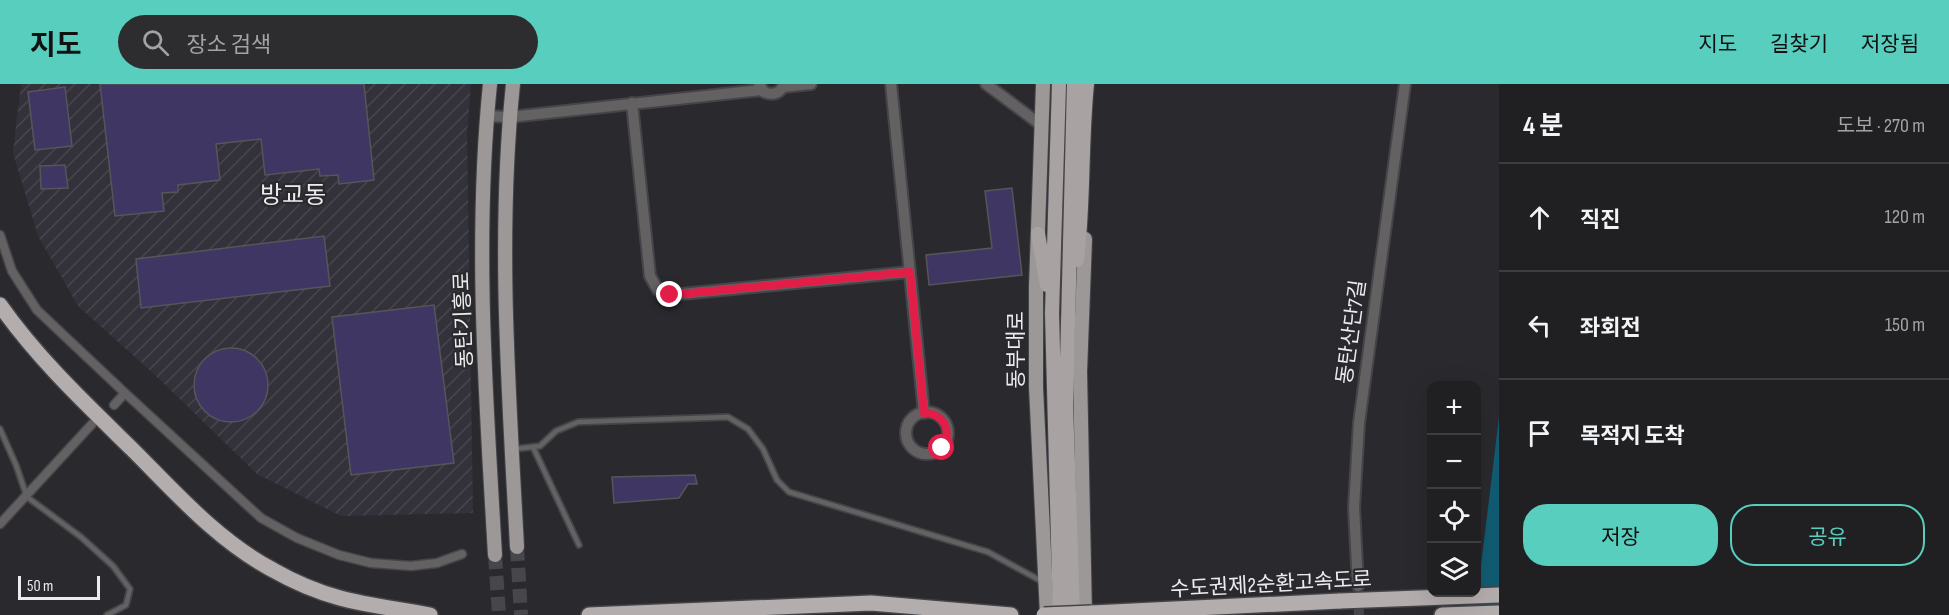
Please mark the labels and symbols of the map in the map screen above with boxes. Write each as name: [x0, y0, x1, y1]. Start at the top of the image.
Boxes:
district label: 방교동: [260, 181, 326, 210]
street label: 동탄기흥로: [449, 271, 478, 369]
street label: 동탄산단7길: [1332, 278, 1371, 386]
route end: [656, 281, 682, 307]
street label: 동부대로: [1004, 311, 1029, 389]
route start: [928, 434, 954, 460]
street label: 수도권제2순환고속도로: [1170, 567, 1372, 602]
scale bar: [18, 573, 100, 600]

